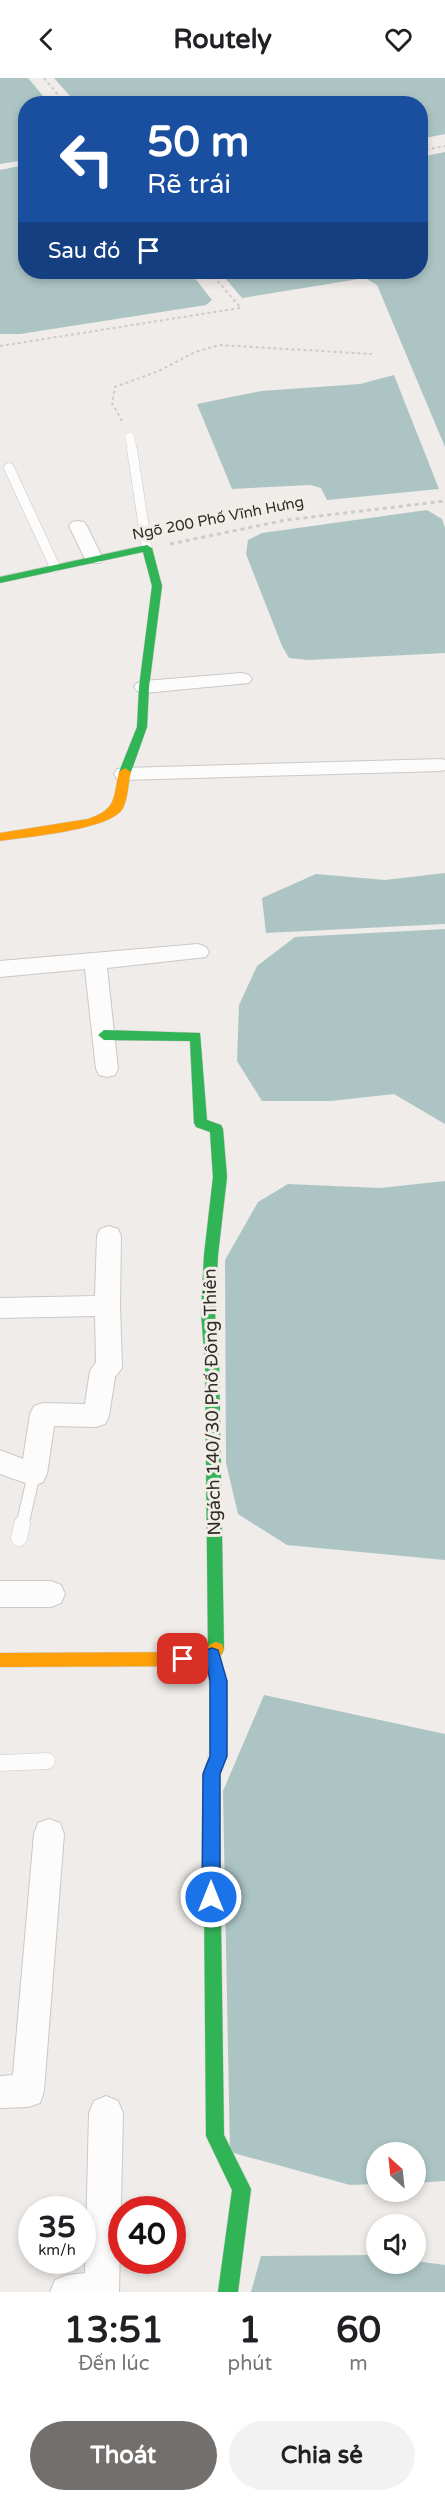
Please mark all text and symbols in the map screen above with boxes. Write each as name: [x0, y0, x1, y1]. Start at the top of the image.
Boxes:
icon: back: [30, 23, 63, 56]
text: Routely: [173, 23, 272, 56]
icon: heart: [382, 23, 415, 56]
text: 50 m: [147, 117, 249, 168]
icon: left: [48, 120, 126, 198]
text: Rẽ trái: [147, 168, 231, 201]
icon: arrive: [132, 234, 165, 267]
text: Sau đó: [48, 238, 120, 264]
street label: Ngõ 200 Phố Vĩnh Hưng: [131, 493, 305, 543]
street label: Ngách 140/30 Phố Đông Thiên: [199, 1268, 225, 1536]
pin: [157, 1633, 208, 1684]
icon: arrive: [166, 1642, 199, 1675]
position arrow: [179, 1865, 243, 1929]
north arrow: [366, 2142, 426, 2202]
map controls: [366, 2142, 426, 2274]
speed limit sign: 40: [108, 2196, 186, 2274]
text: 35: [38, 2209, 76, 2246]
button: sound: [366, 2214, 426, 2274]
text: km/h: [38, 2241, 76, 2259]
text: 13:51: [64, 2309, 164, 2352]
text: 1: [238, 2309, 261, 2352]
text: 60: [336, 2309, 381, 2352]
text: Đến lúc: [78, 2352, 149, 2376]
text: phút: [228, 2352, 272, 2376]
text: m: [349, 2352, 368, 2376]
button: Thoát: [30, 2421, 217, 2490]
button: Chia sẻ: [229, 2421, 415, 2490]

